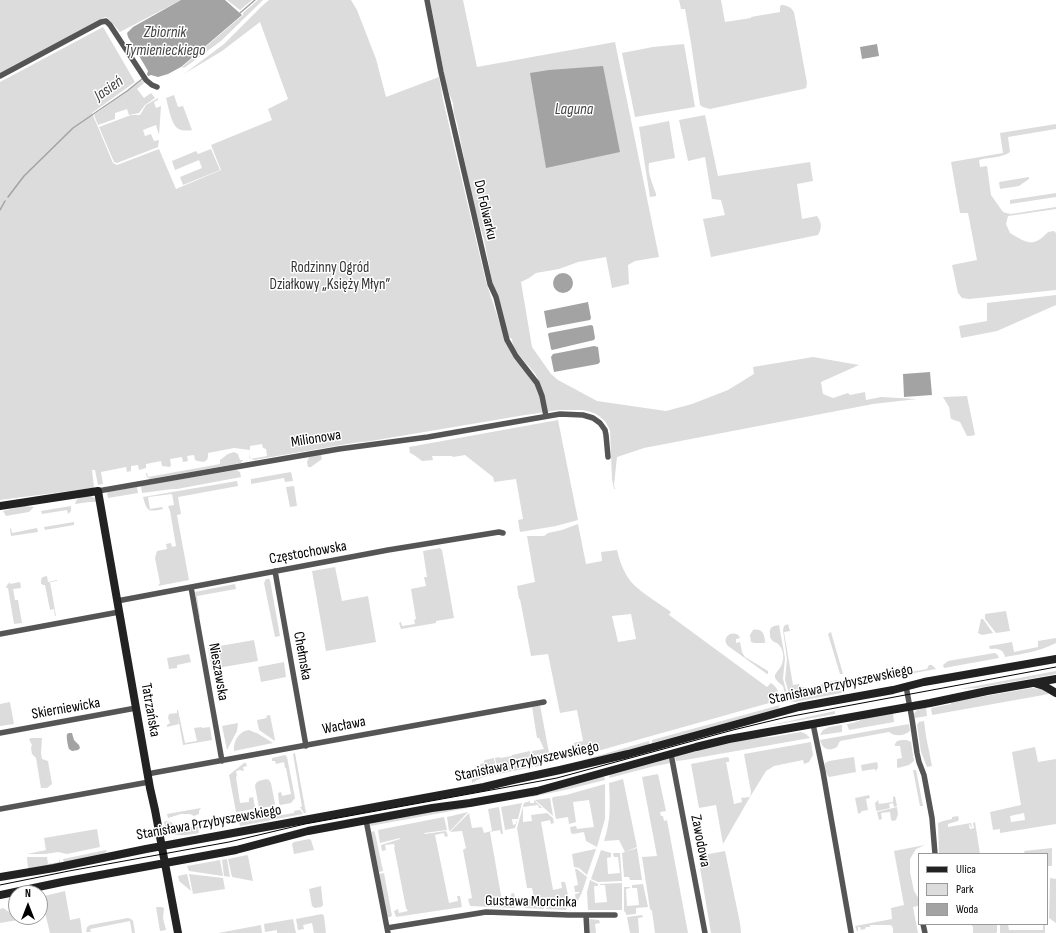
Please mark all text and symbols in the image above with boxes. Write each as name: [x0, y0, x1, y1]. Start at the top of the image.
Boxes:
water label: Zbiornik Tymienieckiego: [124, 23, 206, 61]
water label: Jasień: [91, 72, 127, 106]
water label: Laguna: [555, 100, 593, 120]
street label: Do Folwarku: [469, 178, 501, 242]
park label: Rodzinny Ogród Działkowy „Księży Młyn”: [270, 259, 390, 294]
street label: Milionowa: [290, 426, 342, 452]
street label: Częstochowska: [268, 537, 348, 569]
street label: Chełmska: [289, 630, 315, 682]
street label: Nieszawska: [204, 642, 232, 702]
street label: Stanisława Przybyszewskiego: [767, 661, 915, 709]
street label: Tatrzańska: [136, 682, 164, 738]
street label: Skierniewicka: [30, 694, 102, 724]
street label: Wacława: [321, 713, 367, 739]
street label: Stanisława Przybyszewskiego: [453, 738, 601, 786]
street label: Stanisława Przybyszewskiego: [135, 801, 283, 845]
street label: Zawodowa: [686, 813, 714, 869]
legend: [918, 853, 1048, 925]
text: Ulica: [956, 862, 976, 877]
text: Park: [956, 882, 974, 897]
north arrow: [8, 885, 48, 925]
text: N: [25, 887, 31, 900]
street label: Gustawa Morcinka: [485, 892, 577, 912]
text: Woda: [956, 902, 978, 917]

